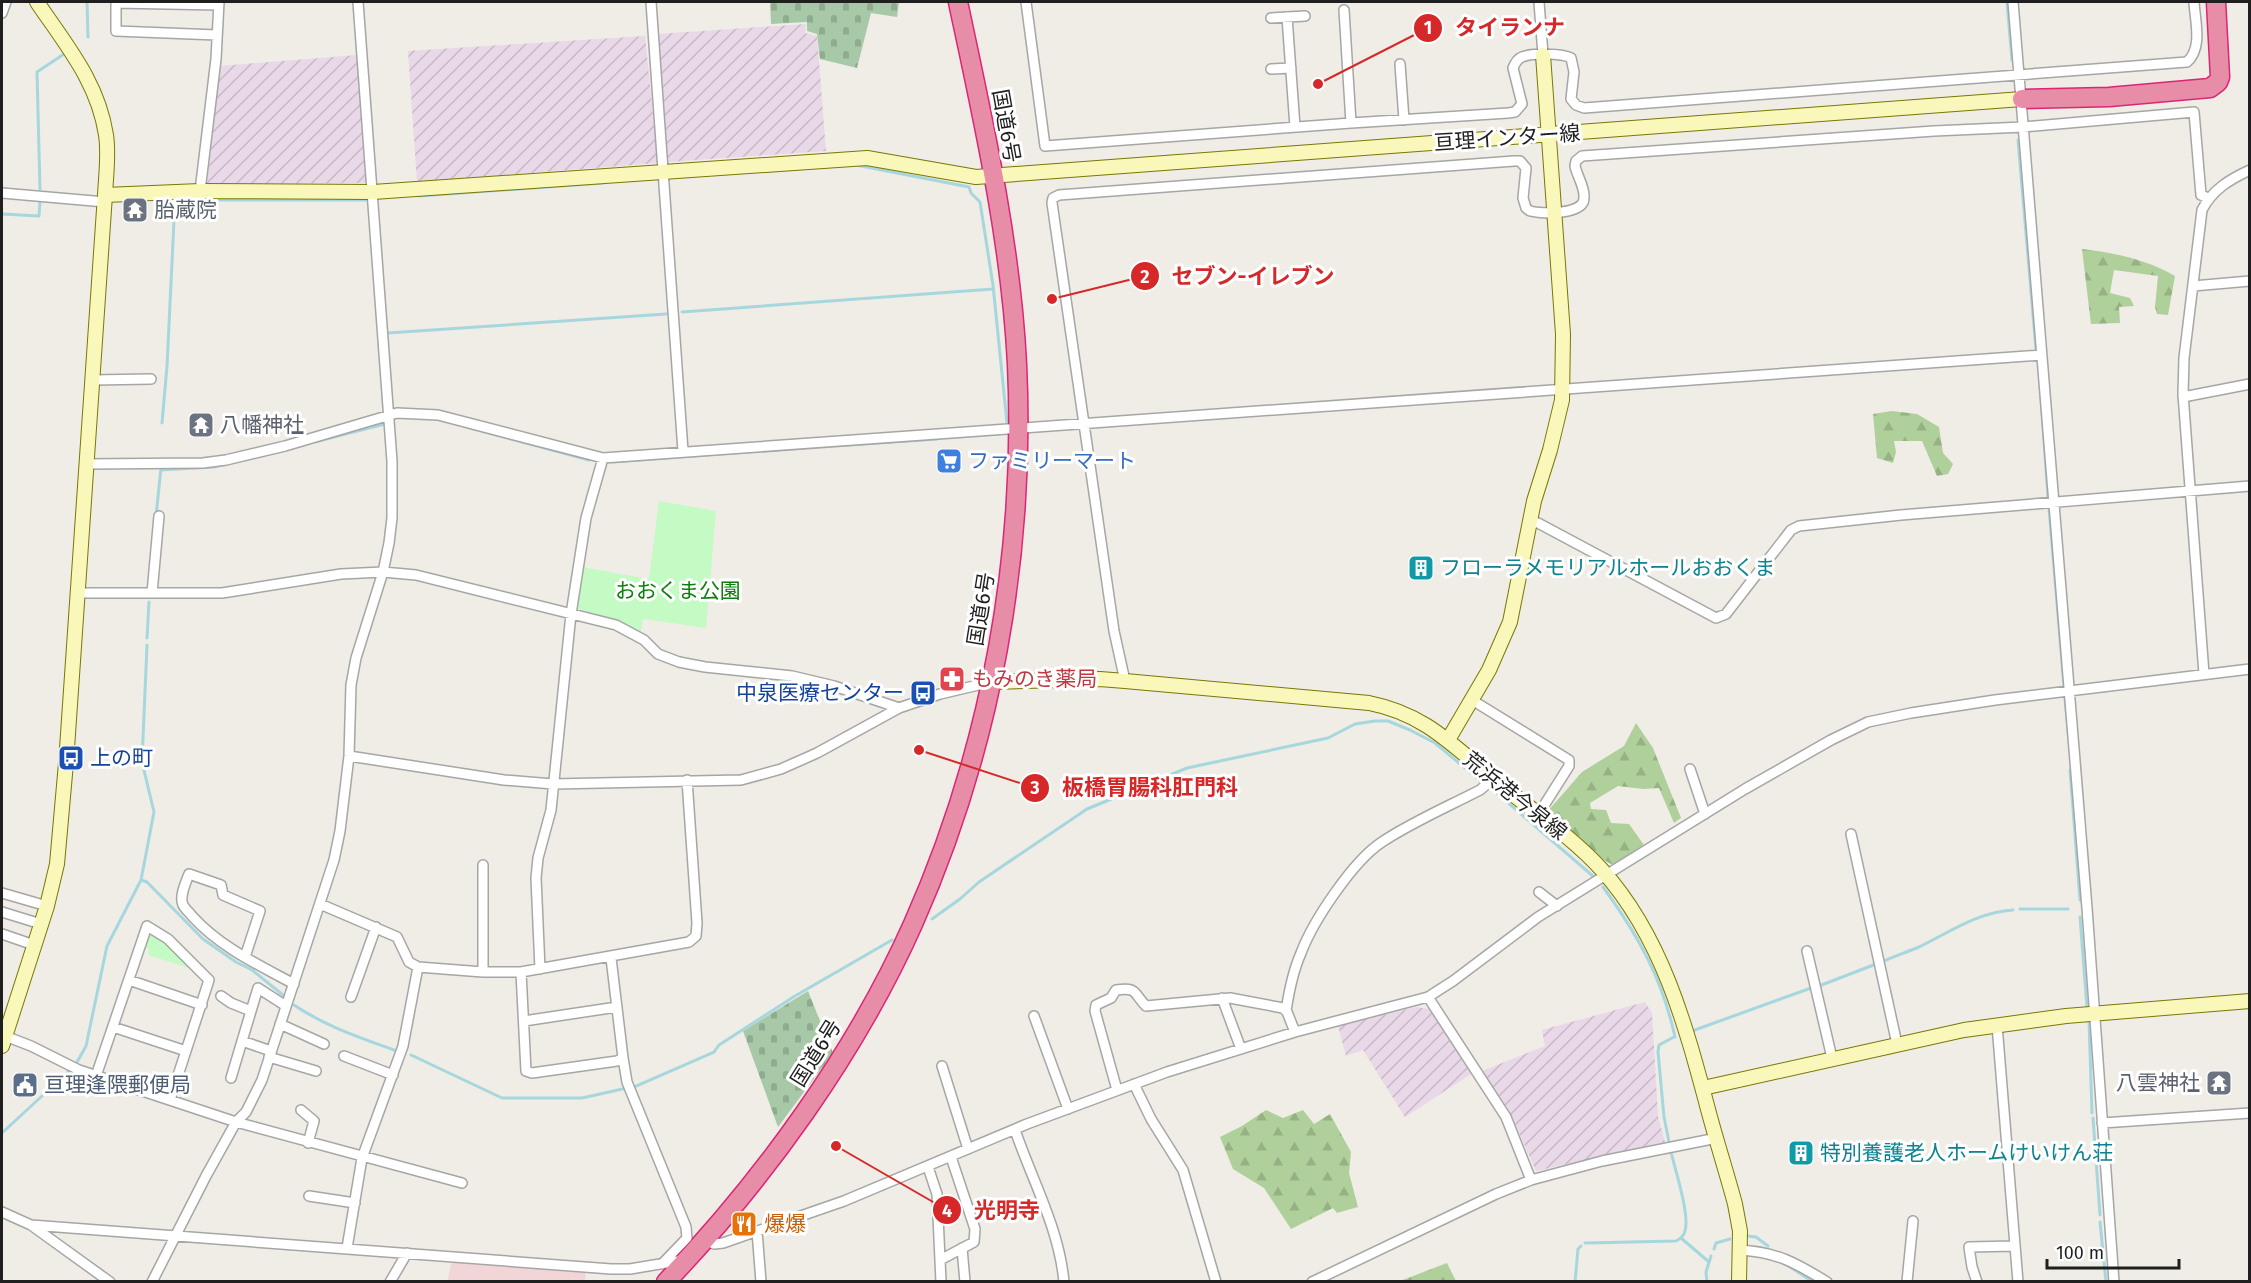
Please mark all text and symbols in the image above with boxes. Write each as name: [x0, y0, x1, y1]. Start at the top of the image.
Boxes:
callout: タイランナ: [1413, 8, 1577, 48]
text: タイランナ: [1455, 14, 1565, 41]
text: 1: [1424, 17, 1432, 39]
street label: 国道6号: [987, 87, 1025, 165]
street label: 亘理インター線: [1433, 120, 1581, 156]
temple icon: 胎蔵院: [120, 195, 150, 225]
place label: 胎蔵院: [154, 197, 217, 223]
callout: セブン-イレブン: [1130, 256, 1347, 296]
text: セブン-イレブン: [1172, 263, 1334, 290]
text: 2: [1140, 266, 1150, 288]
temple icon: 八幡神社: [186, 410, 216, 440]
place label: 八幡神社: [220, 412, 304, 438]
supermarket icon: ファミリーマート: [934, 446, 964, 476]
place label: ファミリーマート: [968, 448, 1136, 474]
building icon: フローラメモリアルホールおおくま: [1406, 553, 1436, 583]
place label: フローラメモリアルホールおおくま: [1440, 555, 1775, 581]
street label: 国道6号: [962, 570, 1000, 648]
park label: おおくま公園: [615, 578, 741, 604]
pharmacy icon: もみのき薬局: [937, 664, 967, 694]
place label: もみのき薬局: [972, 666, 1097, 692]
bus stop icon: 中泉医療センター: [908, 678, 938, 708]
place label: 中泉医療センター: [736, 680, 904, 706]
bus stop icon: 上の町: [56, 743, 86, 773]
place label: 上の町: [90, 745, 153, 771]
street label: 荒浜港今泉線: [1458, 746, 1572, 846]
callout: 板橋胃腸科肛門科: [1020, 768, 1250, 808]
text: 板橋胃腸科肛門科: [1062, 774, 1238, 801]
text: 3: [1029, 777, 1040, 799]
street label: 国道6号: [785, 1015, 847, 1091]
temple icon: 八雲神社: [2204, 1068, 2234, 1098]
public building icon: 亘理逢隈郵便局: [10, 1070, 40, 1100]
place label: 八雲神社: [2116, 1070, 2200, 1096]
place label: 亘理逢隈郵便局: [44, 1072, 191, 1098]
building icon: 特別養護老人ホームけいけん荘: [1786, 1138, 1816, 1168]
place label: 特別養護老人ホームけいけん荘: [1820, 1140, 2113, 1166]
callout: 光明寺: [932, 1190, 1052, 1230]
text: 光明寺: [974, 1197, 1040, 1224]
text: 4: [942, 1200, 952, 1222]
restaurant icon: 爆爆: [729, 1209, 759, 1239]
place label: 爆爆: [764, 1211, 806, 1237]
scale bar: [2047, 1232, 2179, 1270]
text: 100 m: [2056, 1242, 2104, 1264]

